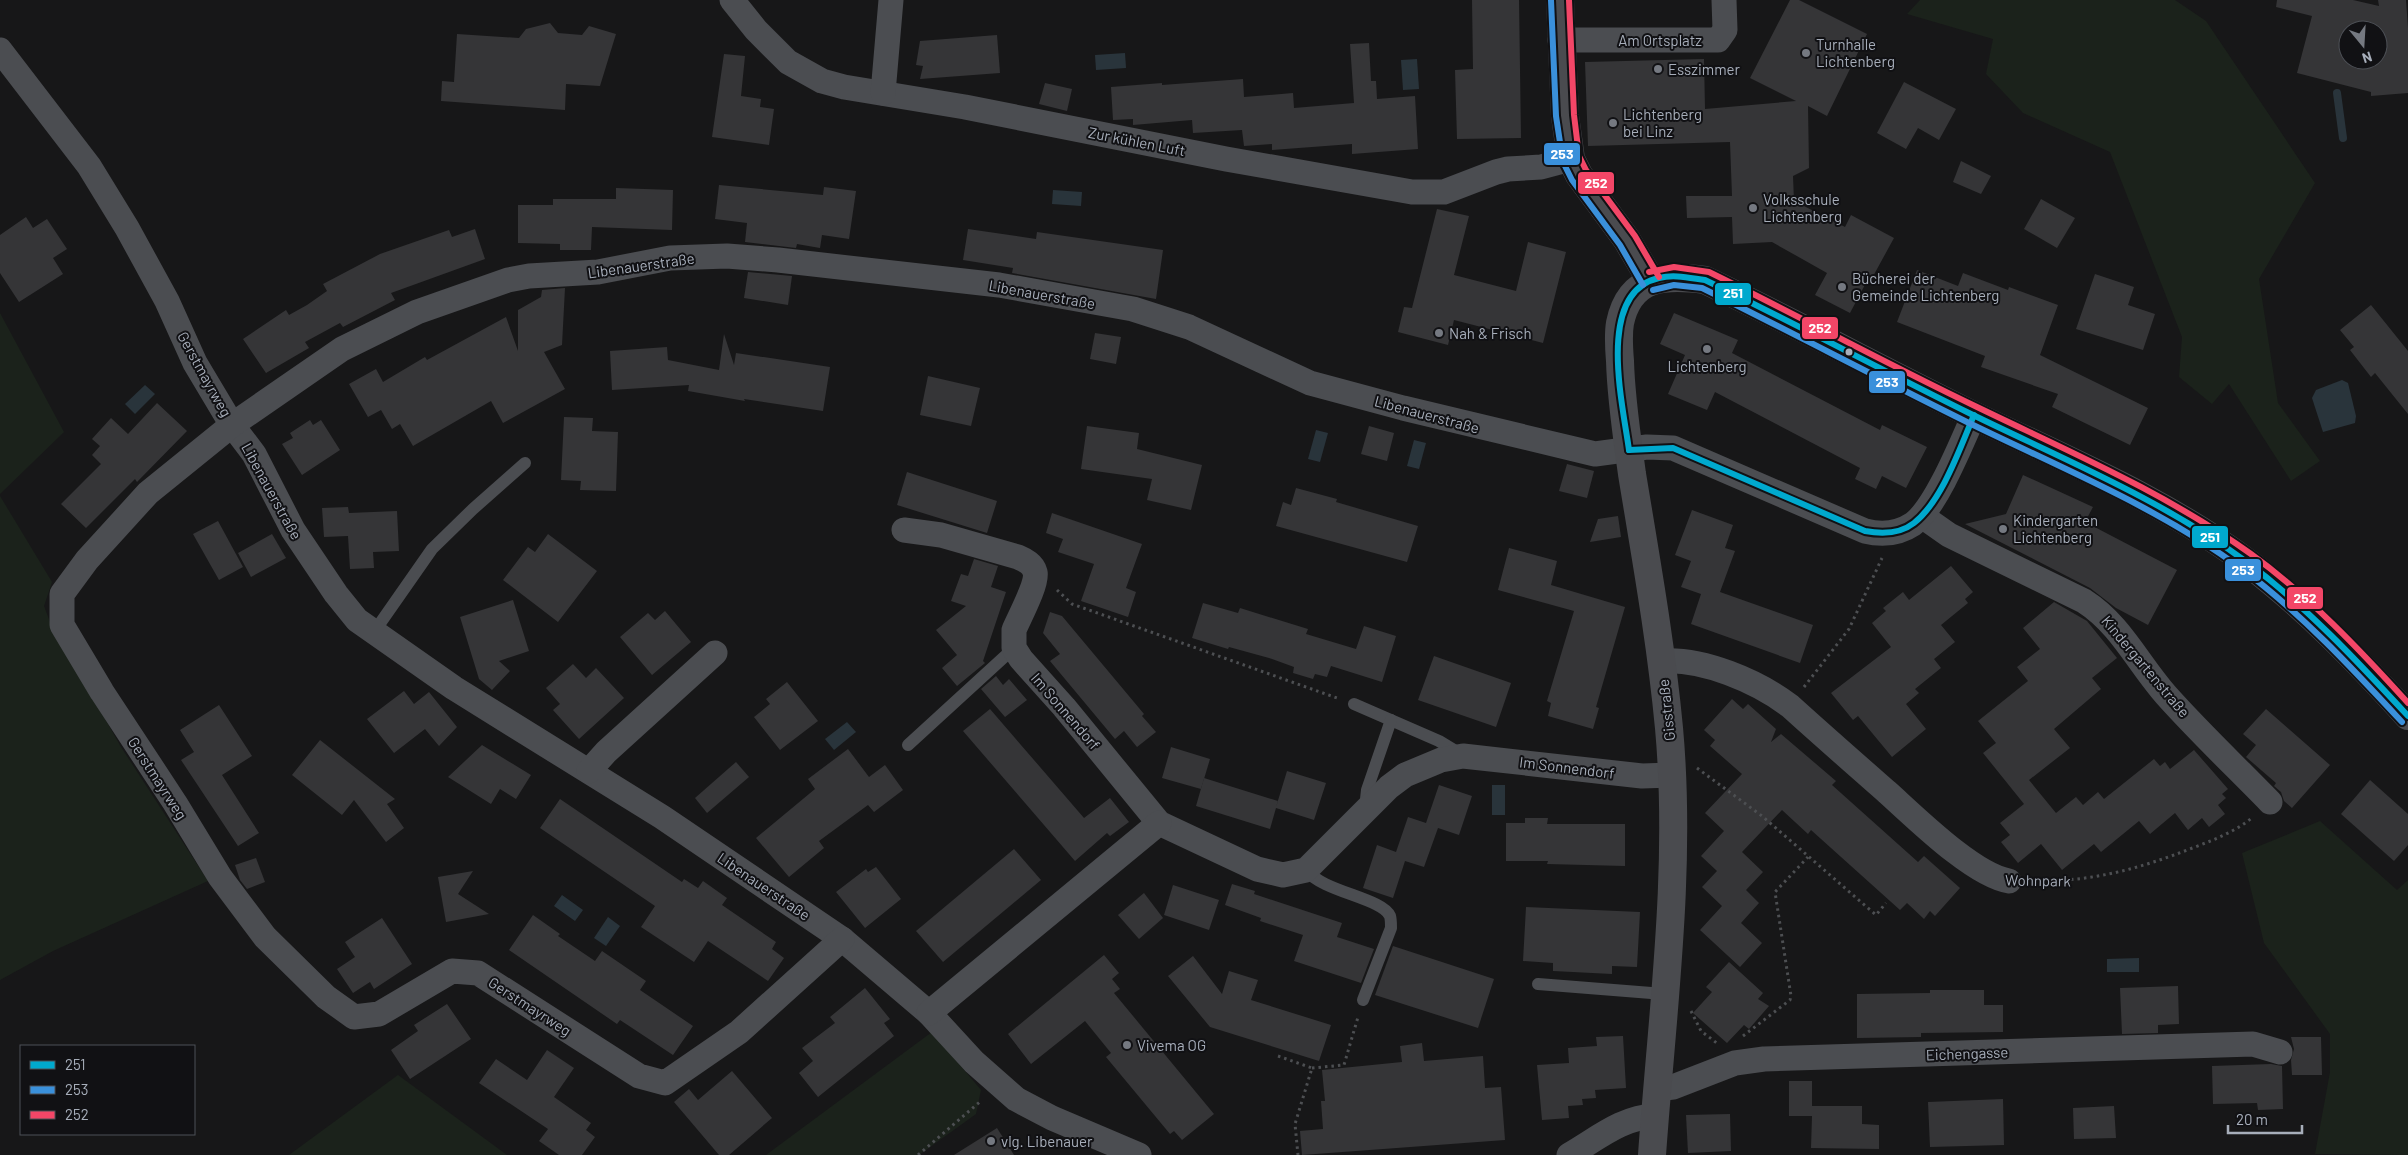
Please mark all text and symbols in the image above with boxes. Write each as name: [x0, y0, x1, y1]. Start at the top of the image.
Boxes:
north arrow: [2338, 20, 2388, 70]
street label: Am Ortsplatz: [1618, 31, 1702, 49]
place label: Turnhalle Lichtenberg: [1816, 35, 1895, 70]
marker: Turnhalle Lichtenberg: [1800, 47, 1812, 59]
text: N: [2360, 48, 2374, 67]
place label: Esszimmer: [1668, 60, 1740, 78]
marker: Esszimmer: [1652, 63, 1664, 75]
place label: Lichtenberg bei Linz: [1623, 105, 1702, 140]
marker: Lichtenberg bei Linz: [1607, 117, 1619, 129]
street label: Zur kühlen Luft: [1087, 123, 1187, 159]
line badge: 253: [1543, 142, 1581, 166]
text: 253: [1551, 145, 1573, 162]
line badge: 252: [1577, 171, 1615, 195]
text: 252: [1584, 174, 1608, 191]
place label: Volksschule Lichtenberg: [1763, 190, 1842, 225]
marker: Volksschule Lichtenberg: [1747, 202, 1759, 214]
street label: Libenauerstraße: [586, 249, 696, 281]
place label: Bücherei der Gemeinde Lichtenberg: [1852, 269, 1999, 304]
street label: Libenauerstraße: [987, 276, 1097, 312]
marker: Bücherei der Gemeinde Lichtenberg: [1836, 281, 1848, 293]
line badge: 251: [1714, 282, 1752, 306]
text: 251: [1723, 284, 1743, 301]
line badge: 252: [1801, 316, 1839, 340]
text: 252: [1808, 319, 1832, 336]
place label: Nah & Frisch: [1449, 324, 1532, 342]
marker: Nah & Frisch: [1433, 327, 1445, 339]
street label: Gerstmayrweg: [174, 328, 236, 420]
marker: Lichtenberg: [1701, 343, 1713, 355]
unlabelled marker: [1844, 347, 1854, 357]
place label: Lichtenberg: [1668, 357, 1746, 375]
line badge: 253: [1868, 370, 1906, 394]
text: 253: [1876, 373, 1898, 390]
street label: Libenauerstraße: [1373, 391, 1481, 437]
street label: Libenauerstraße: [238, 440, 306, 542]
place label: Kindergarten Lichtenberg: [2013, 511, 2098, 546]
marker: Kindergarten Lichtenberg: [1997, 523, 2009, 535]
line badge: 251: [2191, 525, 2229, 549]
text: 251: [2200, 528, 2220, 545]
line badge: 253: [2224, 558, 2262, 582]
text: 253: [2232, 561, 2254, 578]
line badge: 252: [2286, 586, 2324, 610]
text: 252: [2293, 589, 2317, 606]
street label: Kindergartenstraße: [2098, 611, 2194, 721]
street label: Im Sonnendorf: [1028, 669, 1104, 753]
street label: Gisstraße: [1654, 678, 1678, 742]
street label: Gerstmayrweg: [125, 733, 191, 823]
street label: Im Sonnendorf: [1518, 752, 1616, 782]
street label: Libenauerstraße: [714, 848, 814, 924]
street label: Wohnpark: [2005, 870, 2071, 890]
street label: Gerstmayrweg: [485, 973, 575, 1039]
place label: Vivema OG: [1137, 1036, 1206, 1054]
marker: Vivema OG: [1121, 1039, 1133, 1051]
street label: Eichengasse: [1925, 1043, 2009, 1063]
legend: [20, 1045, 195, 1135]
text: 251: [65, 1055, 86, 1073]
text: 253: [65, 1080, 88, 1098]
scale bar: [2228, 1102, 2302, 1134]
text: 252: [65, 1105, 89, 1123]
text: 20 m: [2236, 1110, 2268, 1128]
place label: vlg. Libenauer: [1001, 1132, 1093, 1150]
marker: vlg. Libenauer: [985, 1135, 997, 1147]

